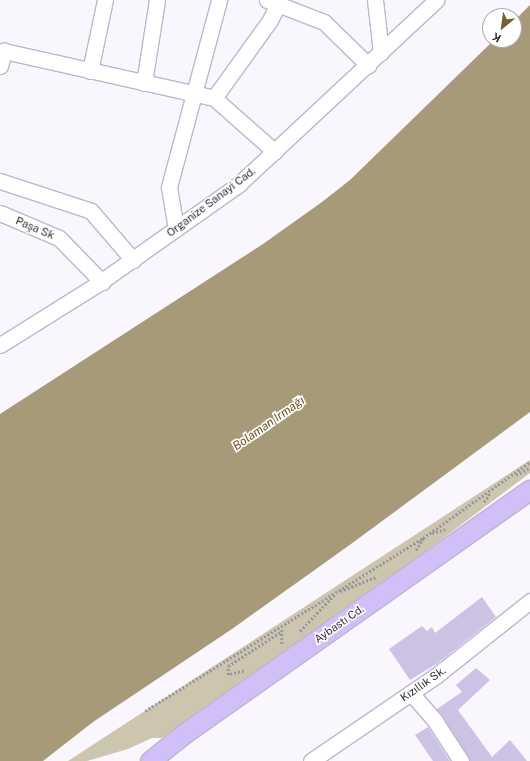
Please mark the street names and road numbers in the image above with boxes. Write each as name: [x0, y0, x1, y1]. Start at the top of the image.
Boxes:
street label: Organize Sanayi Cad.: [164, 164, 258, 240]
street label: Paşa Sk: [14, 214, 56, 242]
street label: Aybastı Cd.: [312, 602, 366, 646]
street label: Kızıllık Sk.: [398, 664, 448, 704]

